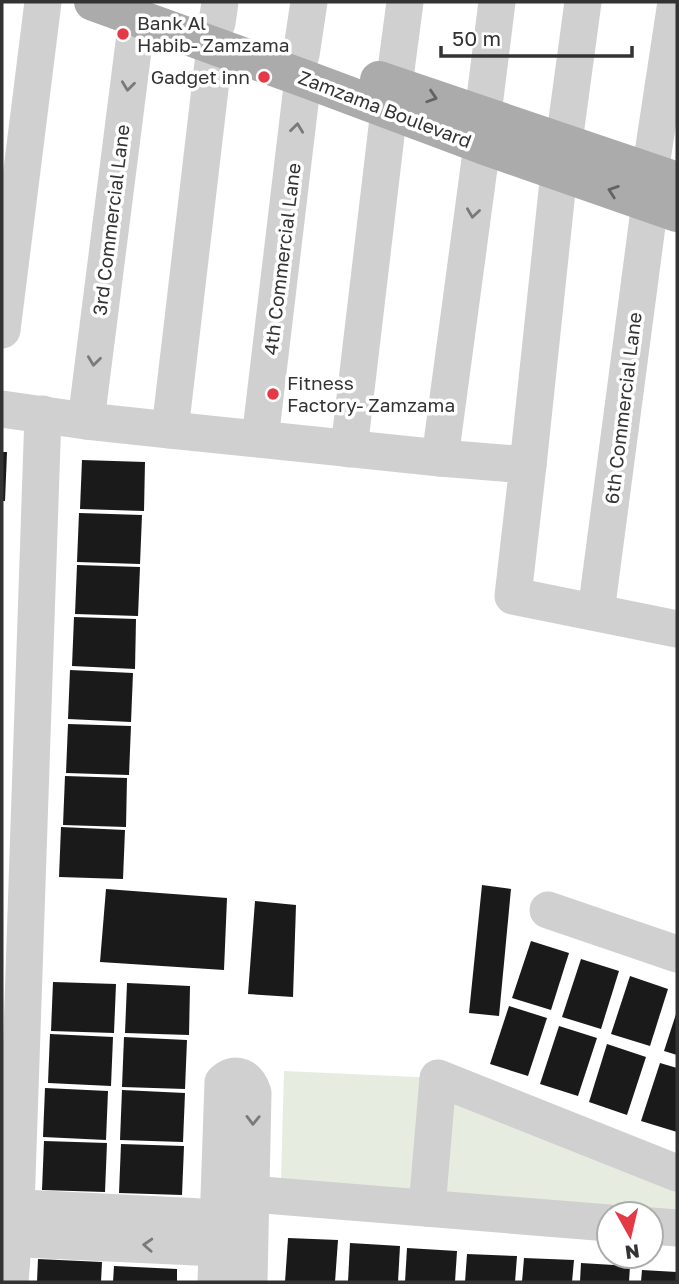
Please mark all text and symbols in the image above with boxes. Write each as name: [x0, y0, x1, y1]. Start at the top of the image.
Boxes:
place label: Bank Al Habib- Zamzama: [137, 11, 290, 56]
scale bar: [441, 14, 632, 58]
text: 50 m: [452, 25, 501, 51]
marker: Bank Al Habib- Zamzama: [115, 26, 131, 42]
place label: Gadget inn: [151, 65, 250, 88]
street label: Zamzama Boulevard: [295, 65, 475, 152]
marker: Gadget inn: [256, 69, 272, 85]
one-way arrow: [121, 80, 136, 92]
one-way arrow: [425, 89, 437, 104]
one-way arrow: [290, 122, 305, 134]
street label: 3rd Commercial Lane: [87, 123, 134, 317]
street label: 4th Commercial Lane: [258, 162, 305, 356]
one-way arrow: [607, 185, 619, 199]
one-way arrow: [465, 207, 480, 219]
street label: 6th Commercial Lane: [599, 311, 646, 505]
one-way arrow: [86, 355, 101, 366]
place label: Fitness Factory- Zamzama: [287, 371, 455, 416]
marker: Fitness Factory- Zamzama: [265, 386, 281, 402]
one-way arrow: [245, 1114, 260, 1125]
north arrow: [595, 1200, 665, 1270]
one-way arrow: [143, 1237, 154, 1252]
text: N: [624, 1240, 641, 1265]

